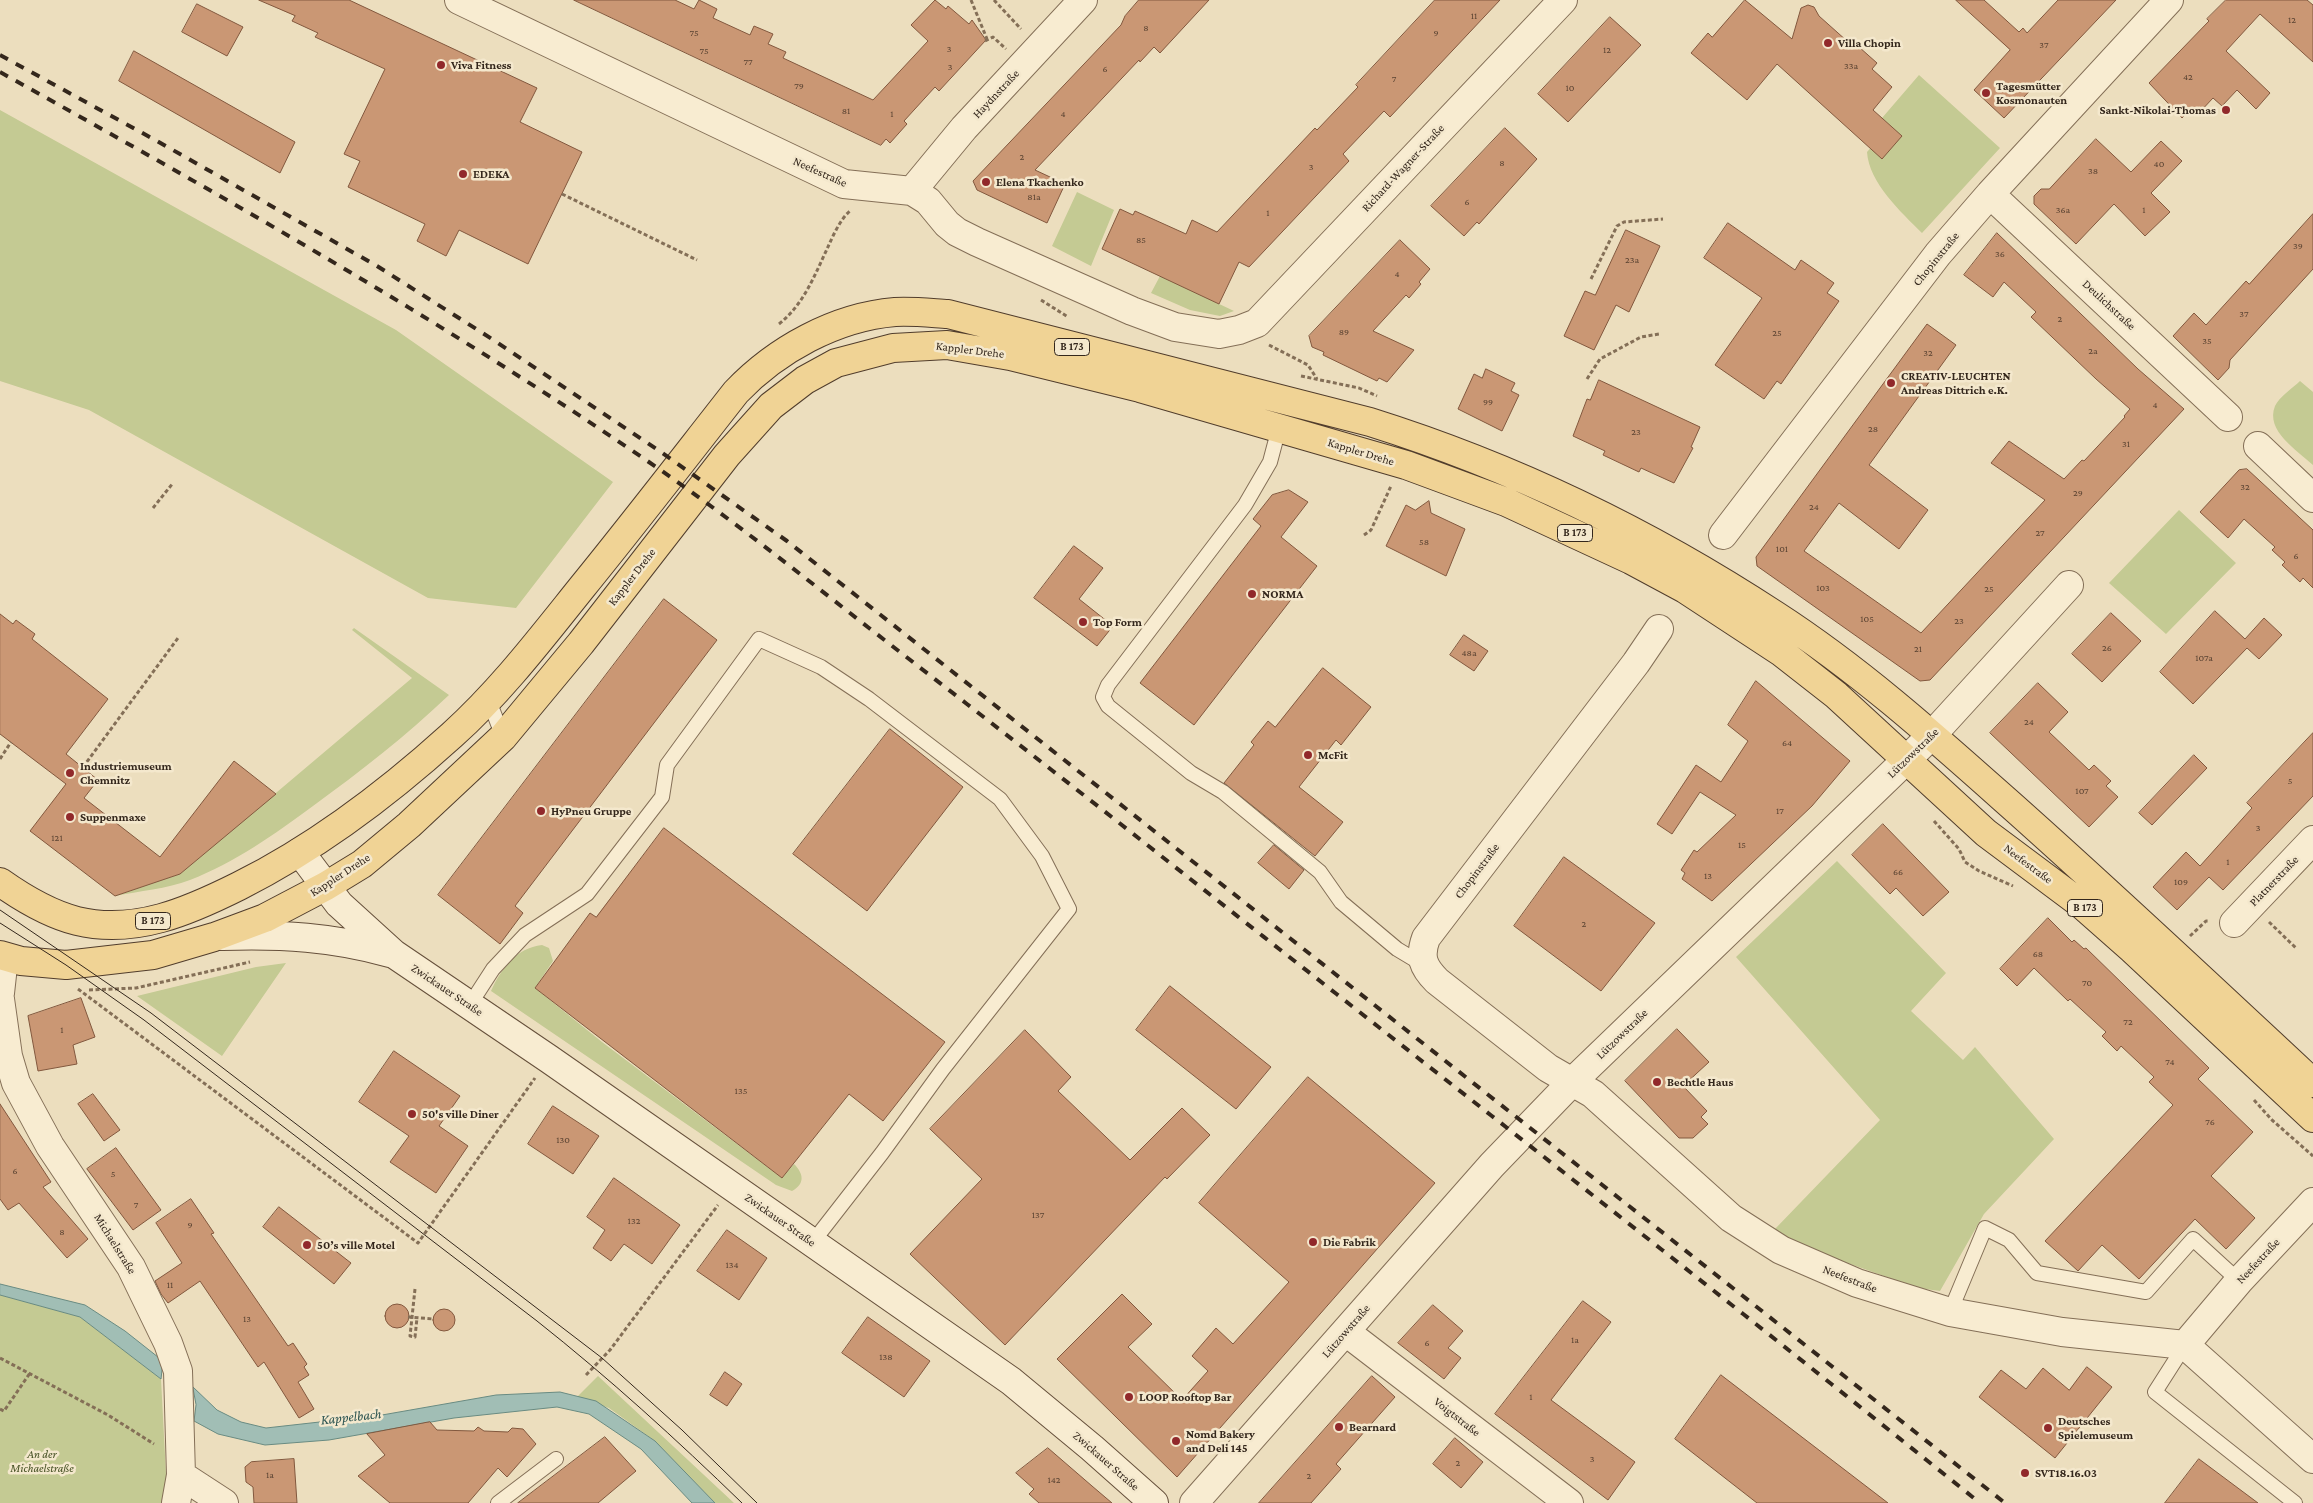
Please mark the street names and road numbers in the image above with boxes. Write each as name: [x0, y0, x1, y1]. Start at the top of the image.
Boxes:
street label: Haydnstraße: [970, 66, 1022, 122]
street label: Richard-Wagner-Straße: [1359, 121, 1447, 215]
street label: Neefestraße: [791, 154, 849, 190]
street label: Chopinstraße: [1910, 229, 1962, 289]
street label: Deulichstraße: [2079, 277, 2139, 333]
road number: B 173: [1054, 338, 1090, 356]
street label: Kappler Drehe: [935, 339, 1005, 361]
street label: Kappler Drehe: [1326, 435, 1396, 469]
road number: B 173: [1558, 524, 1592, 542]
street label: Kappler Drehe: [605, 545, 659, 609]
street label: Lützowstraße: [1884, 725, 1942, 781]
street label: Chopinstraße: [1452, 840, 1502, 902]
street label: Neefestraße: [2001, 841, 2055, 887]
street label: Kappler Drehe: [307, 850, 373, 900]
street label: Platnerstraße: [2246, 853, 2302, 909]
road number: B 173: [2068, 900, 2102, 916]
road number: B 173: [136, 912, 170, 929]
street label: Zwickauer Straße: [408, 961, 486, 1019]
street label: Lützowstraße: [1593, 1006, 1651, 1062]
street label: Zwickauer Straße: [742, 1190, 818, 1250]
street label: Michaelstraße: [91, 1211, 139, 1277]
street label: Neefestraße: [2233, 1235, 2283, 1287]
street label: Neefestraße: [1821, 1262, 1879, 1296]
street label: Lützowstraße: [1319, 1301, 1373, 1361]
street label: Voigtstraße: [1431, 1394, 1483, 1440]
street label: Zwickauer Straße: [1070, 1428, 1142, 1494]

